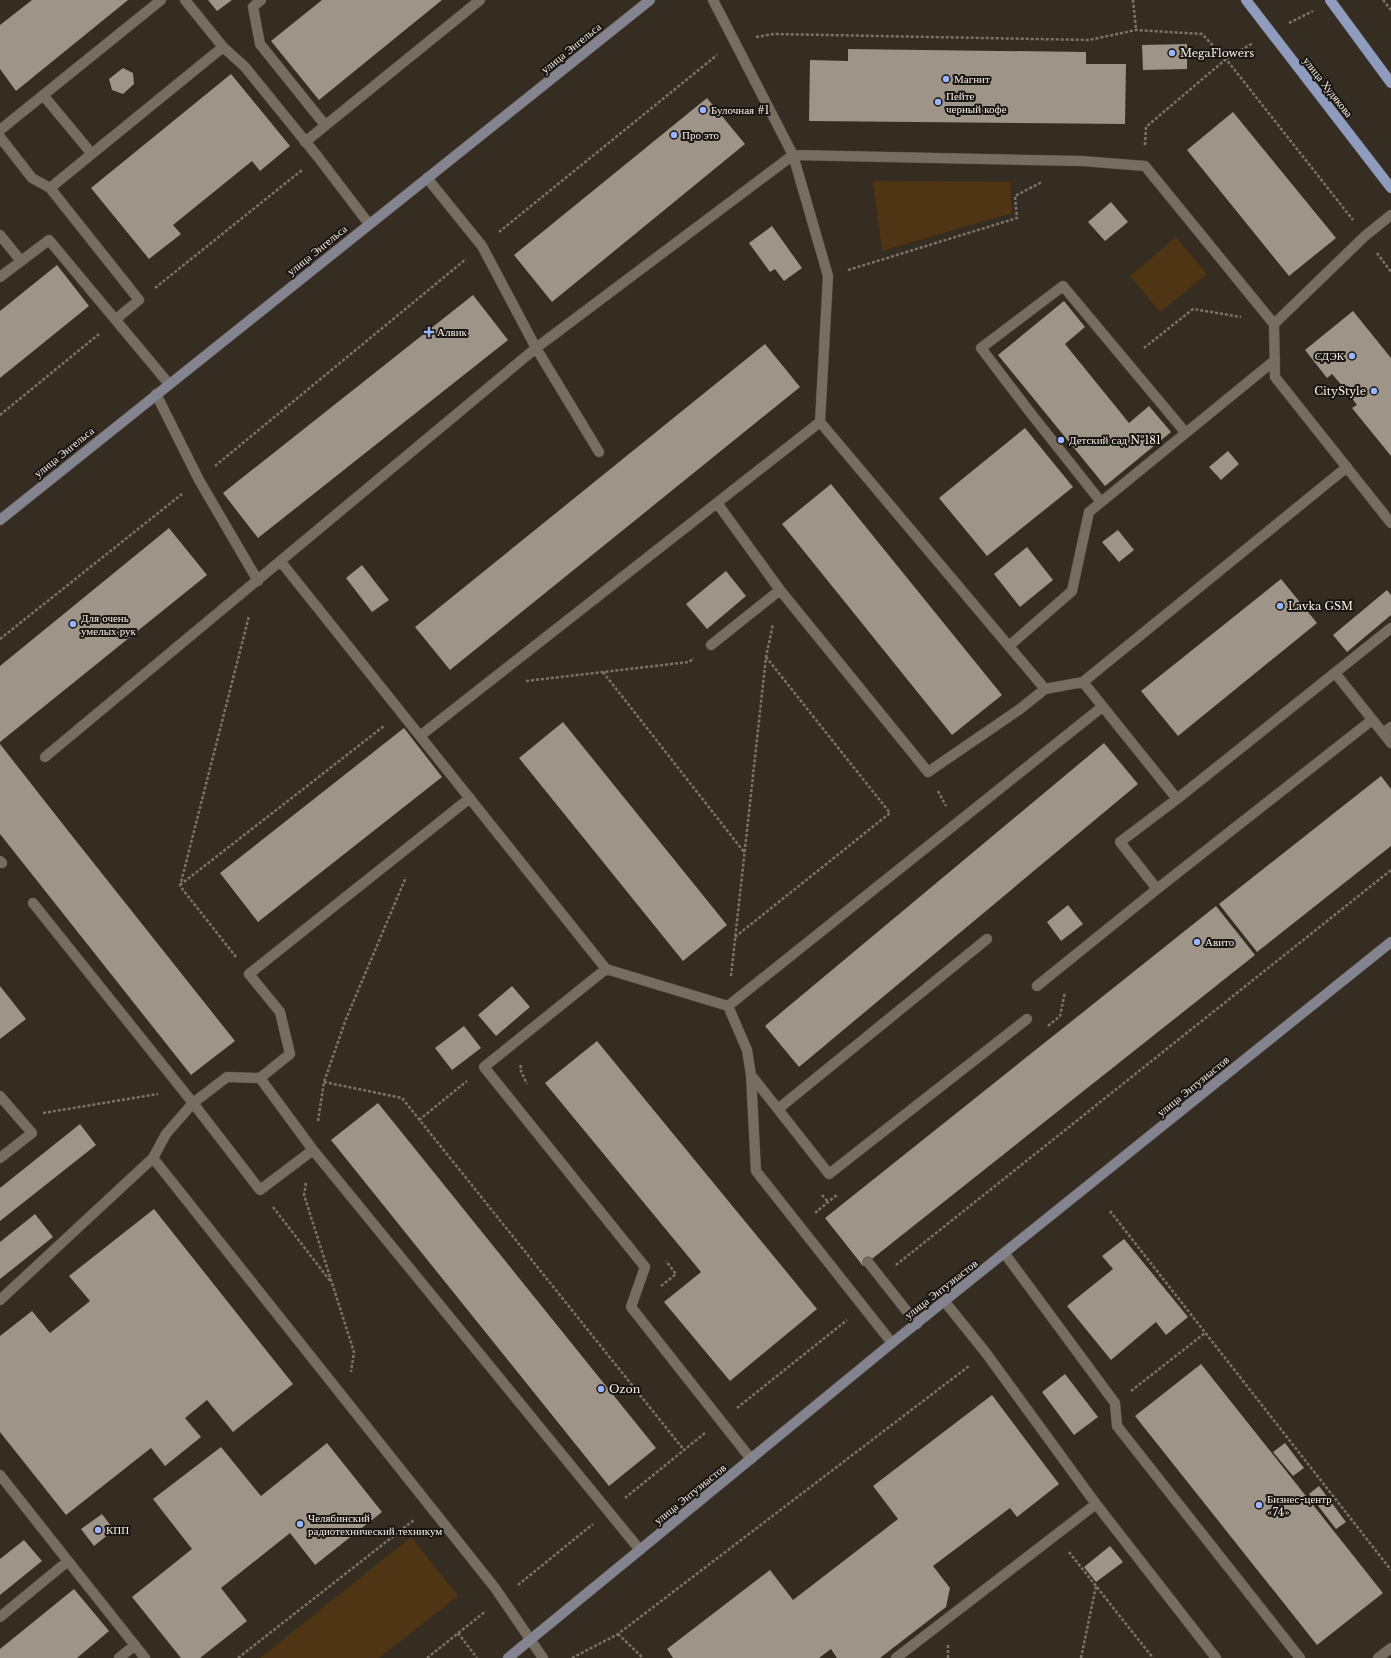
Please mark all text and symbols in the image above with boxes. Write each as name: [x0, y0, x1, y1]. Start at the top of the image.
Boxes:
street label: улица Энгельса: [538, 19, 604, 76]
place label: MegaFlowers: [1180, 46, 1254, 60]
marker: MegaFlowers: [1167, 48, 1177, 58]
street label: улица Худякова: [1300, 54, 1356, 120]
place label: Магнит: [954, 72, 990, 86]
marker: Магнит: [941, 74, 951, 84]
place label: Пейте черный кофе: [946, 89, 1007, 116]
marker: Пейте черный кофе: [933, 97, 943, 107]
place label: Булочная #1: [711, 103, 770, 117]
marker: Булочная #1: [698, 105, 708, 115]
place label: Про это: [682, 128, 719, 142]
marker: Про это: [669, 130, 679, 140]
street label: улица Энгельса: [284, 221, 350, 278]
place label: Алвик: [437, 325, 468, 339]
marker: Алвик: [424, 327, 434, 337]
place label: СДЭК: [1315, 349, 1345, 363]
marker: СДЭК: [1347, 351, 1357, 361]
place label: CityStyle: [1314, 384, 1366, 398]
marker: CityStyle: [1369, 386, 1379, 396]
street label: улица Энгельса: [31, 423, 97, 480]
place label: Детский сад №181: [1069, 433, 1161, 447]
marker: Детский сад №181: [1056, 435, 1066, 445]
place label: Lavka GSM: [1288, 599, 1353, 613]
marker: Lavka GSM: [1275, 601, 1285, 611]
place label: Для очень умелых рук: [81, 611, 137, 638]
marker: Для очень умелых рук: [68, 619, 78, 629]
place label: Авито: [1205, 935, 1235, 949]
marker: Авито: [1192, 937, 1202, 947]
street label: улица Энтузиастов: [1154, 1053, 1232, 1119]
street label: улица Энтузиастов: [902, 1256, 980, 1322]
place label: Ozon: [609, 1382, 641, 1396]
marker: Ozon: [596, 1384, 606, 1394]
street label: улица Энтузиастов: [651, 1461, 729, 1527]
place label: Бизнес-центр «74»: [1267, 1492, 1332, 1519]
marker: Бизнес-центр «74»: [1254, 1500, 1264, 1510]
place label: Челябинский радиотехнический техникум: [308, 1511, 442, 1538]
marker: Челябинский радиотехнический техникум: [295, 1519, 305, 1529]
place label: КПП: [106, 1523, 129, 1537]
marker: КПП: [93, 1525, 103, 1535]

